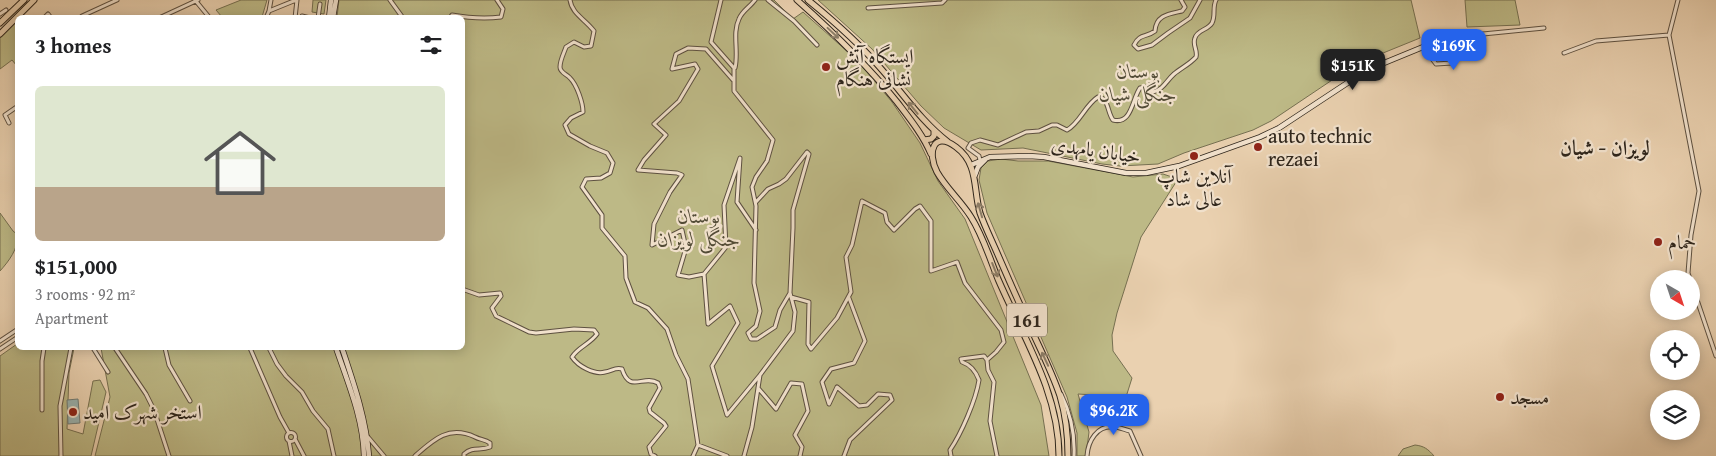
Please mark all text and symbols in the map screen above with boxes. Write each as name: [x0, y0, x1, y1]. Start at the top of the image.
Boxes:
one-way arrow: [827, 27, 840, 39]
pin: $169K: [1419, 28, 1489, 71]
text: 3 homes: [35, 30, 111, 61]
icon: filters: [417, 31, 445, 59]
text: $169K: [1432, 33, 1476, 57]
place label: ایستگاه آتش نشانی هنگام: [836, 41, 913, 97]
pin: $151K: [1318, 48, 1388, 91]
text: $151K: [1331, 53, 1375, 77]
park label: بوستان جنگلی شیان: [1099, 56, 1177, 109]
marker: ایستگاه آتش نشانی هنگام: [820, 61, 832, 73]
one-way arrow: [908, 102, 919, 115]
icon: home: [195, 118, 285, 208]
place label: auto technic rezaei: [1268, 121, 1372, 173]
street label: خیابان یامهدی: [1049, 129, 1143, 170]
district label: لویزان - شیان: [1560, 132, 1650, 163]
marker: auto technic rezaei: [1252, 141, 1264, 153]
marker: آنلاین شاپ عالی شاد: [1188, 150, 1200, 162]
place label: آنلاین شاپ عالی شاد: [1157, 161, 1234, 213]
park label: بوستان جنگلی لویزان: [657, 201, 741, 254]
one-way arrow: [974, 202, 984, 218]
place label: حمام: [1668, 227, 1696, 260]
marker: حمام: [1652, 236, 1664, 248]
text: $151,000: [35, 251, 117, 282]
one-way arrow: [991, 262, 1000, 277]
north arrow: [1650, 270, 1700, 320]
map controls: [1650, 270, 1700, 440]
text: 3 rooms · 92 m²: [35, 282, 135, 306]
road number: 161: [1007, 304, 1047, 336]
text: Apartment: [35, 306, 108, 330]
button: locate: [1650, 330, 1700, 380]
one-way arrow: [1039, 351, 1049, 366]
place label: مسجد: [1510, 382, 1549, 411]
button: layers: [1650, 390, 1700, 440]
marker: مسجد: [1494, 391, 1506, 403]
pin: $96.2K: [1073, 394, 1155, 436]
place label: استخر شهرک امید: [83, 397, 202, 426]
text: $96.2K: [1090, 398, 1138, 422]
marker: استخر شهرک امید: [67, 406, 79, 418]

